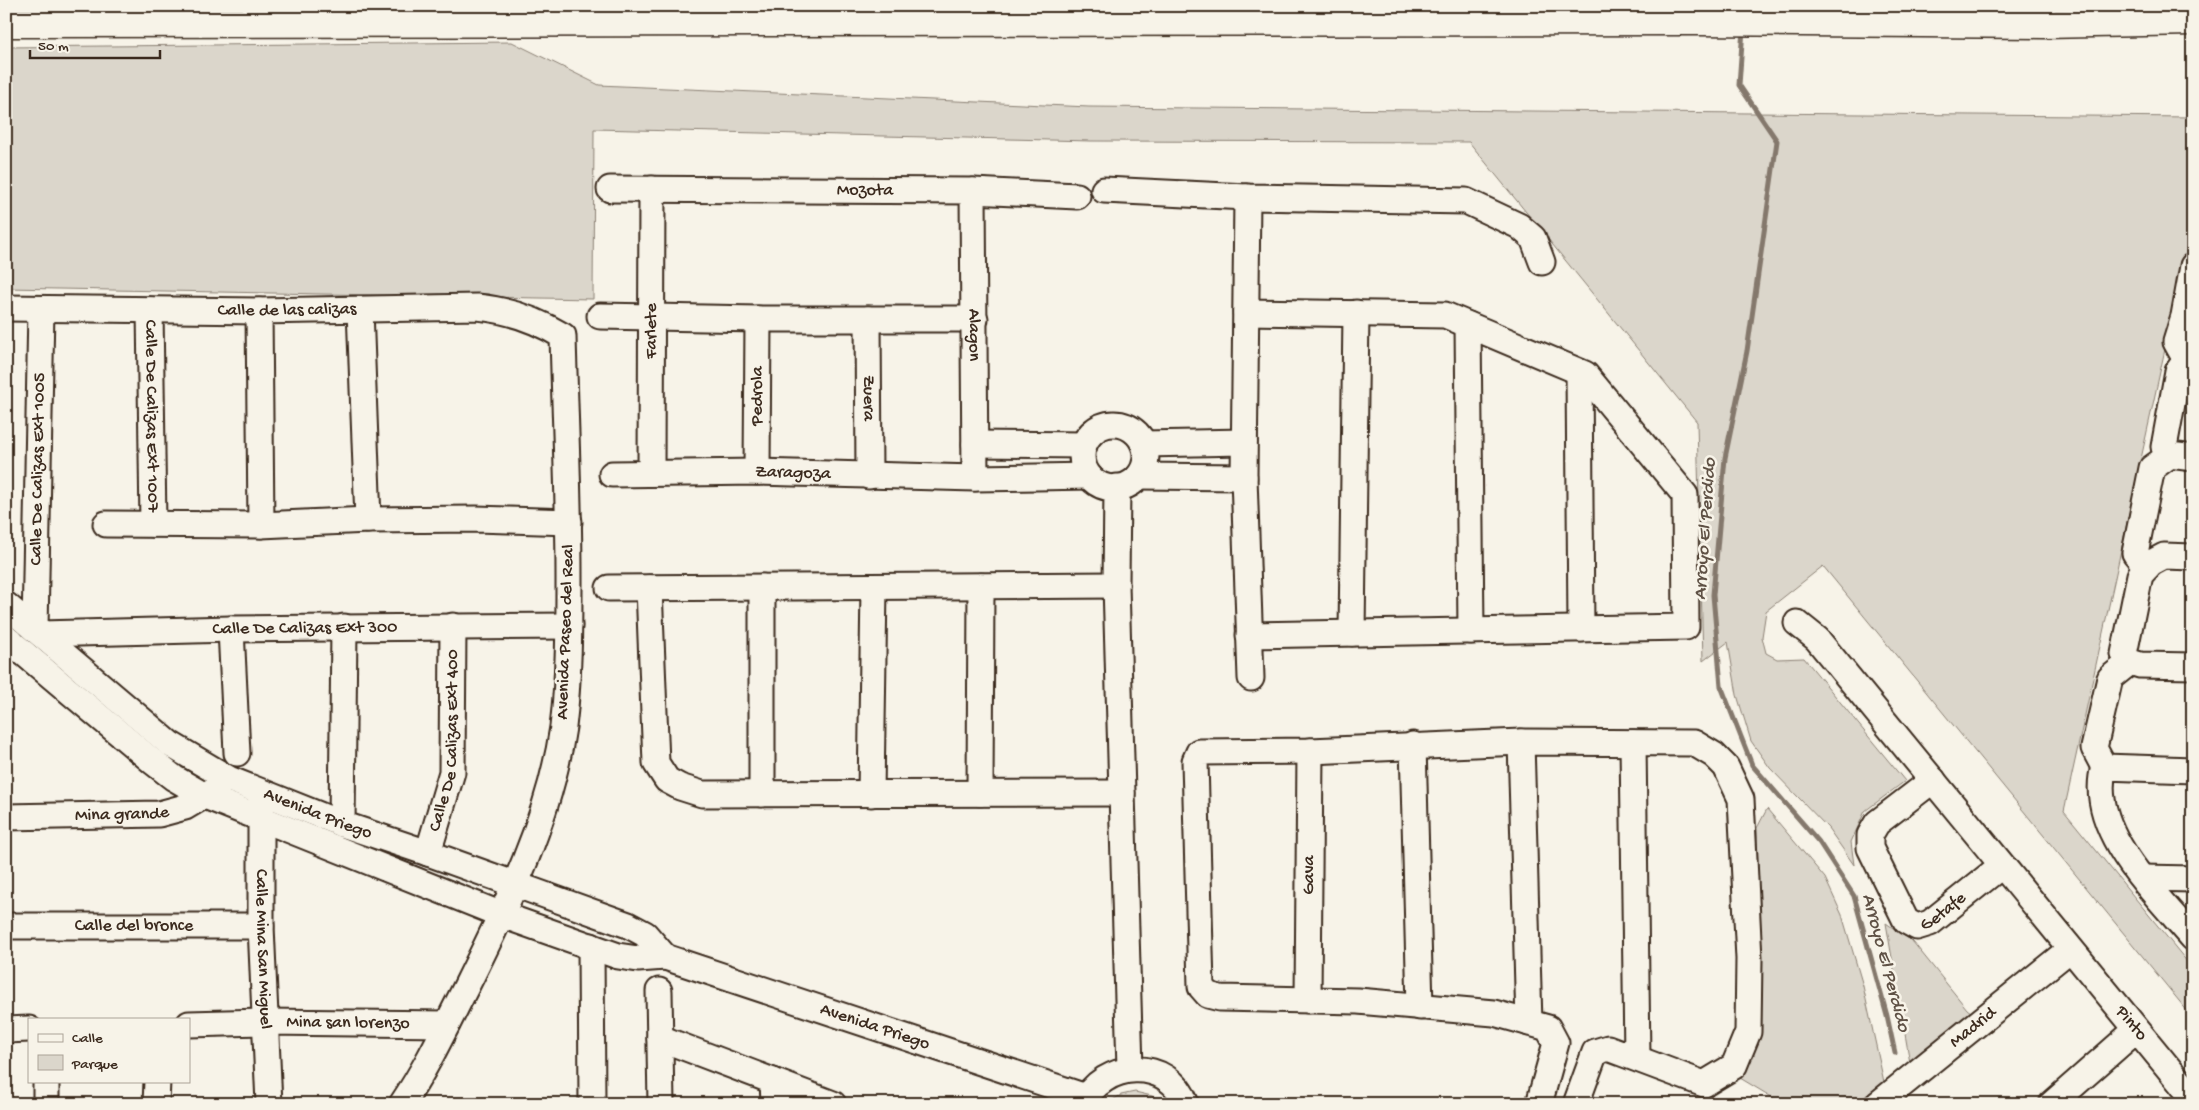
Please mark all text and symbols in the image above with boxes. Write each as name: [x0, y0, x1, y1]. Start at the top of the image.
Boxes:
scale bar: [30, 28, 160, 60]
text: 50 m: [38, 38, 69, 56]
street label: Mozota: [837, 180, 894, 201]
street label: Calle de las calizas: [217, 299, 358, 322]
street label: Farlete: [641, 302, 662, 360]
street label: Alagon: [963, 309, 985, 362]
street label: Calle De Calizas Ext 1007: [140, 320, 163, 513]
street label: Pedrola: [747, 365, 768, 427]
street label: Calle De Calizas Ext 1005: [26, 373, 50, 565]
street label: Zuera: [858, 375, 879, 422]
water label: Arroyo El Perdido: [1690, 456, 1723, 601]
street label: Zaragoza: [755, 461, 832, 485]
street label: Avenida Paseo del Real: [552, 544, 580, 720]
street label: Calle De Calizas Ext 300: [212, 617, 398, 640]
street label: Calle De Calizas Ext 400: [424, 649, 463, 834]
street label: Avenida Priego: [261, 783, 375, 844]
street label: Mina grande: [75, 801, 172, 826]
street label: Gava: [1298, 854, 1320, 895]
street label: Calle Mina San Miguel: [251, 869, 276, 1029]
street label: Getafe: [1918, 887, 1971, 936]
water label: Arroyo El Perdido: [1856, 891, 1915, 1036]
street label: Calle del bronce: [75, 916, 194, 937]
street label: Avenida Priego: [817, 999, 932, 1055]
street label: Madrid: [1945, 1001, 2002, 1053]
street label: Pinto: [2110, 1001, 2152, 1045]
street label: Mina san lorenzo: [286, 1012, 410, 1034]
legend: [28, 1018, 190, 1082]
text: Calle: [72, 1030, 103, 1048]
text: Parque: [71, 1056, 118, 1074]

